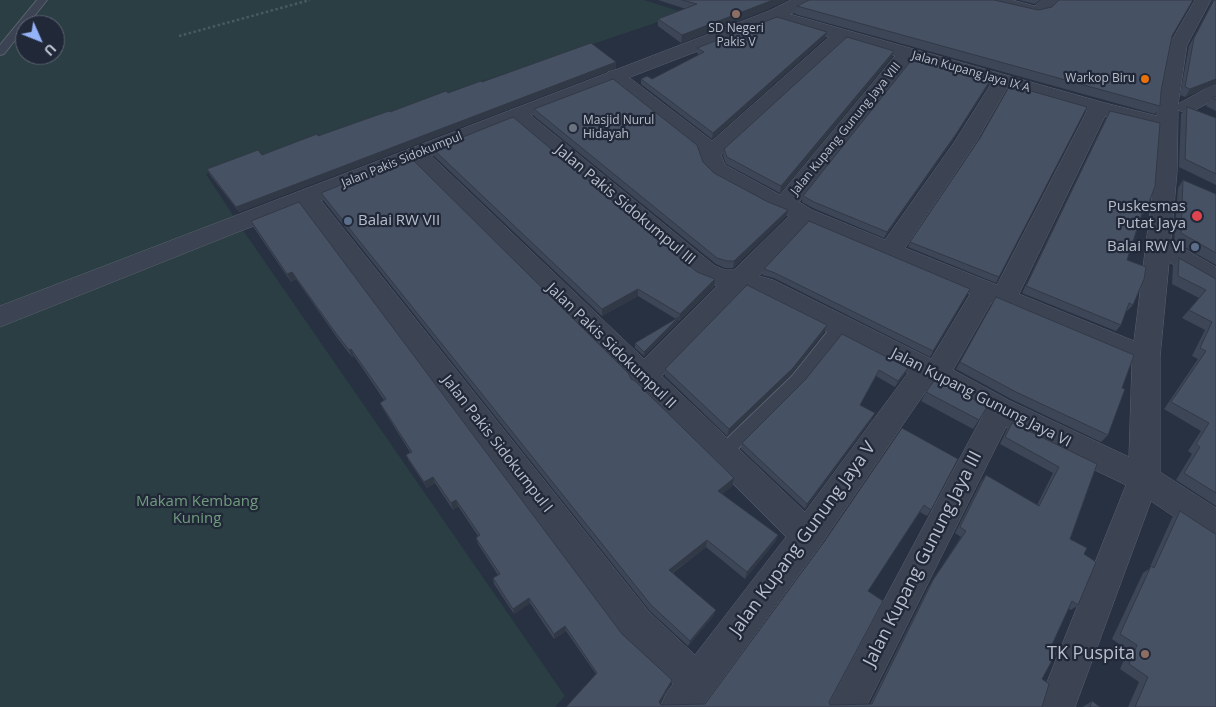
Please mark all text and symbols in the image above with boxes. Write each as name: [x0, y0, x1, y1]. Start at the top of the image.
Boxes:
marker: SD Negeri Pakis V: [730, 8, 742, 20]
north arrow: [15, 15, 65, 65]
place label: SD Negeri Pakis V: [708, 22, 764, 50]
text: U: [40, 40, 61, 60]
street label: Jalan Kupang Jaya IX A: [910, 48, 1032, 96]
street label: Jalan Kupang Gunung Jaya VIII: [788, 60, 904, 198]
place label: Warkop Biru: [1065, 72, 1135, 86]
marker: Warkop Biru: [1139, 73, 1151, 85]
place label: Masjid Nurul Hidayah: [583, 114, 654, 142]
marker: Masjid Nurul Hidayah: [567, 122, 579, 134]
street label: Jalan Pakis Sidokumpul: [340, 129, 464, 191]
street label: Jalan Pakis Sidokumpul III: [551, 141, 699, 269]
place label: Puskesmas Putat Jaya: [1108, 198, 1186, 233]
marker: Puskesmas Putat Jaya: [1190, 209, 1204, 223]
place label: Balai RW VII: [358, 212, 440, 230]
marker: Balai RW VII: [342, 215, 354, 227]
place label: Balai RW VI: [1107, 238, 1185, 256]
marker: Balai RW VI: [1189, 241, 1201, 253]
street label: Jalan Pakis Sidokumpul II: [542, 279, 680, 413]
street label: Jalan Kupang Gunung Jaya VI: [888, 345, 1074, 451]
street label: Jalan Pakis Sidokumpul I: [438, 372, 556, 516]
street label: Jalan Kupang Gunung Jaya V: [725, 438, 881, 640]
street label: Jalan Kupang Gunung Jaya III: [859, 448, 987, 670]
park label: Makam Kembang Kuning: [136, 493, 258, 528]
place label: TK Puspita: [1047, 643, 1135, 665]
marker: TK Puspita: [1139, 648, 1151, 660]

